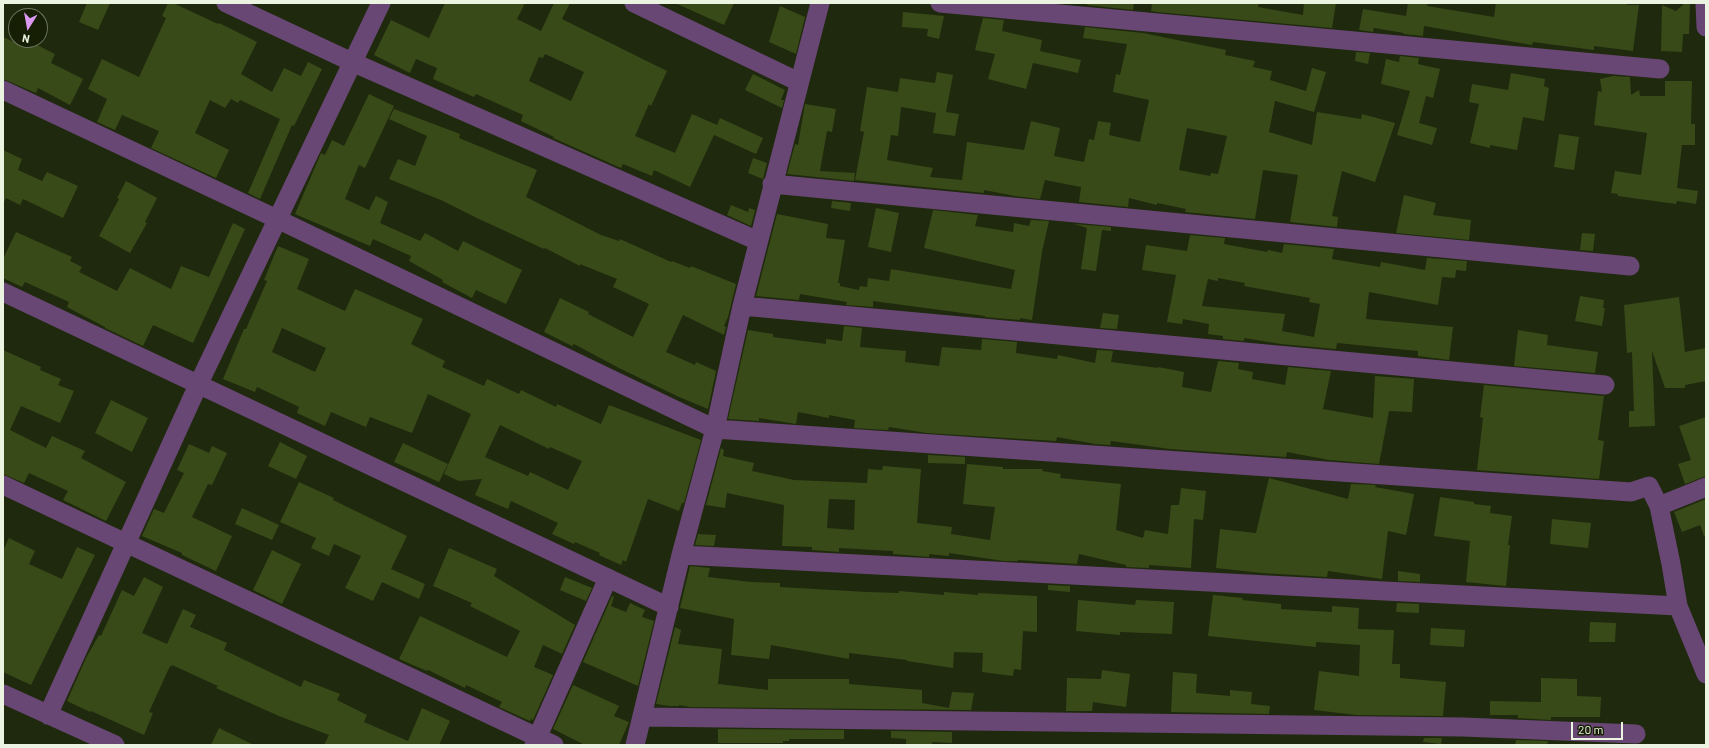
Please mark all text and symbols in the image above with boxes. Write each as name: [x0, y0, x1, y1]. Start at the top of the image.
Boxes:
north arrow: [8, 8, 48, 48]
text: N: [21, 32, 31, 46]
scale bar: [1573, 714, 1625, 740]
text: 20 m: [1578, 722, 1604, 736]

